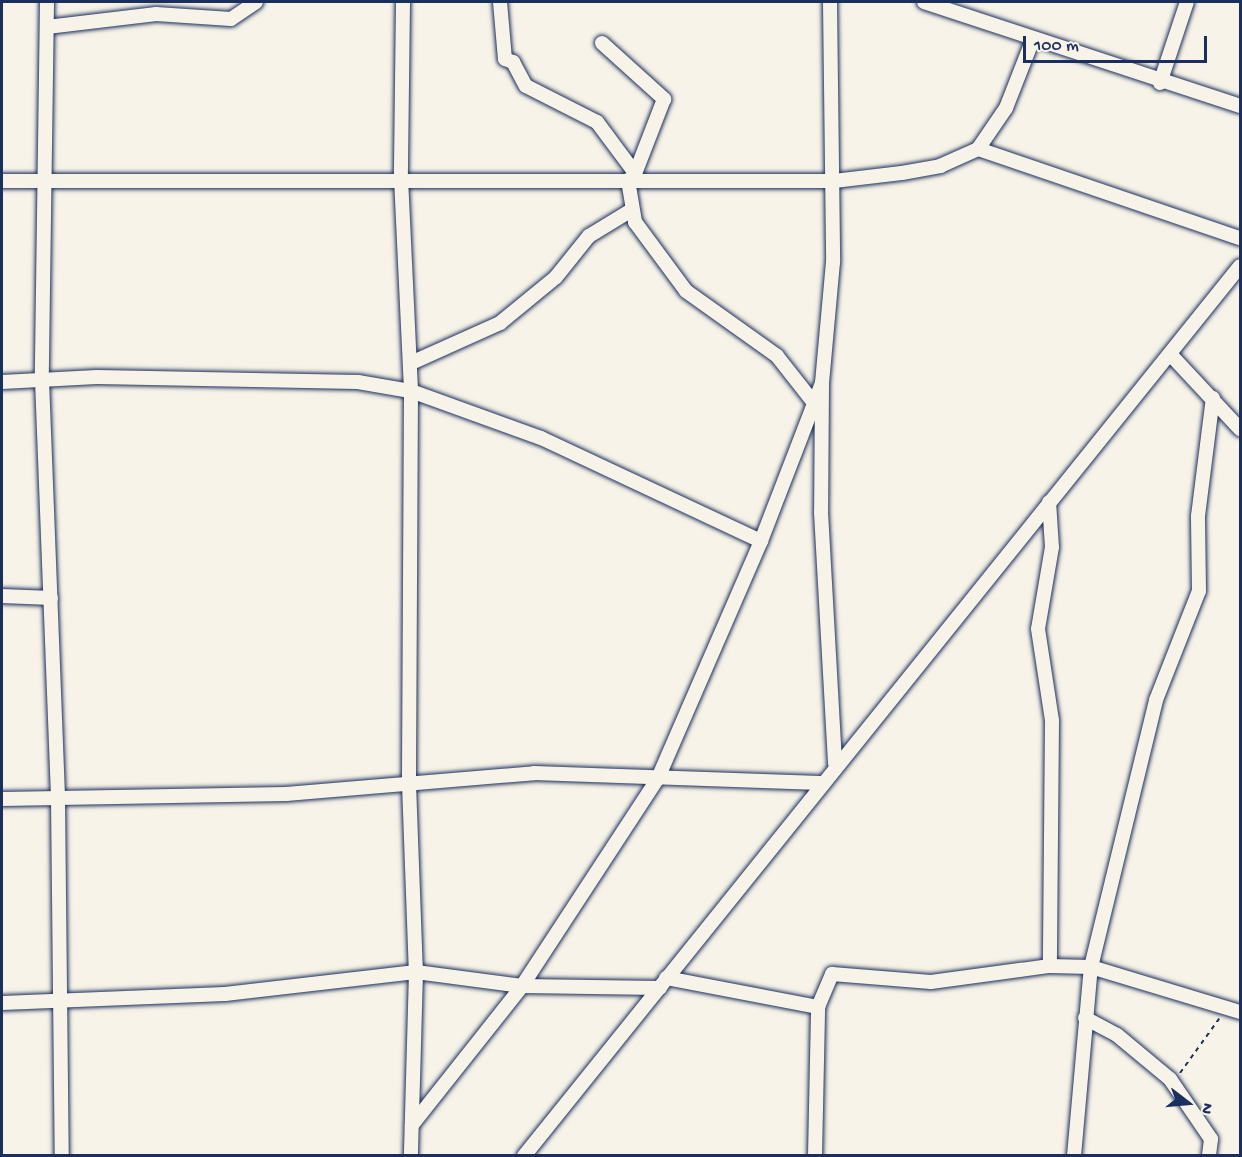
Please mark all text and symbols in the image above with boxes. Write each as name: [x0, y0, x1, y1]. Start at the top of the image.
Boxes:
scale bar: [1026, 24, 1210, 62]
text: 100 m: [1034, 36, 1079, 57]
north arrow: [1158, 1073, 1218, 1133]
text: N: [1195, 1100, 1216, 1116]

